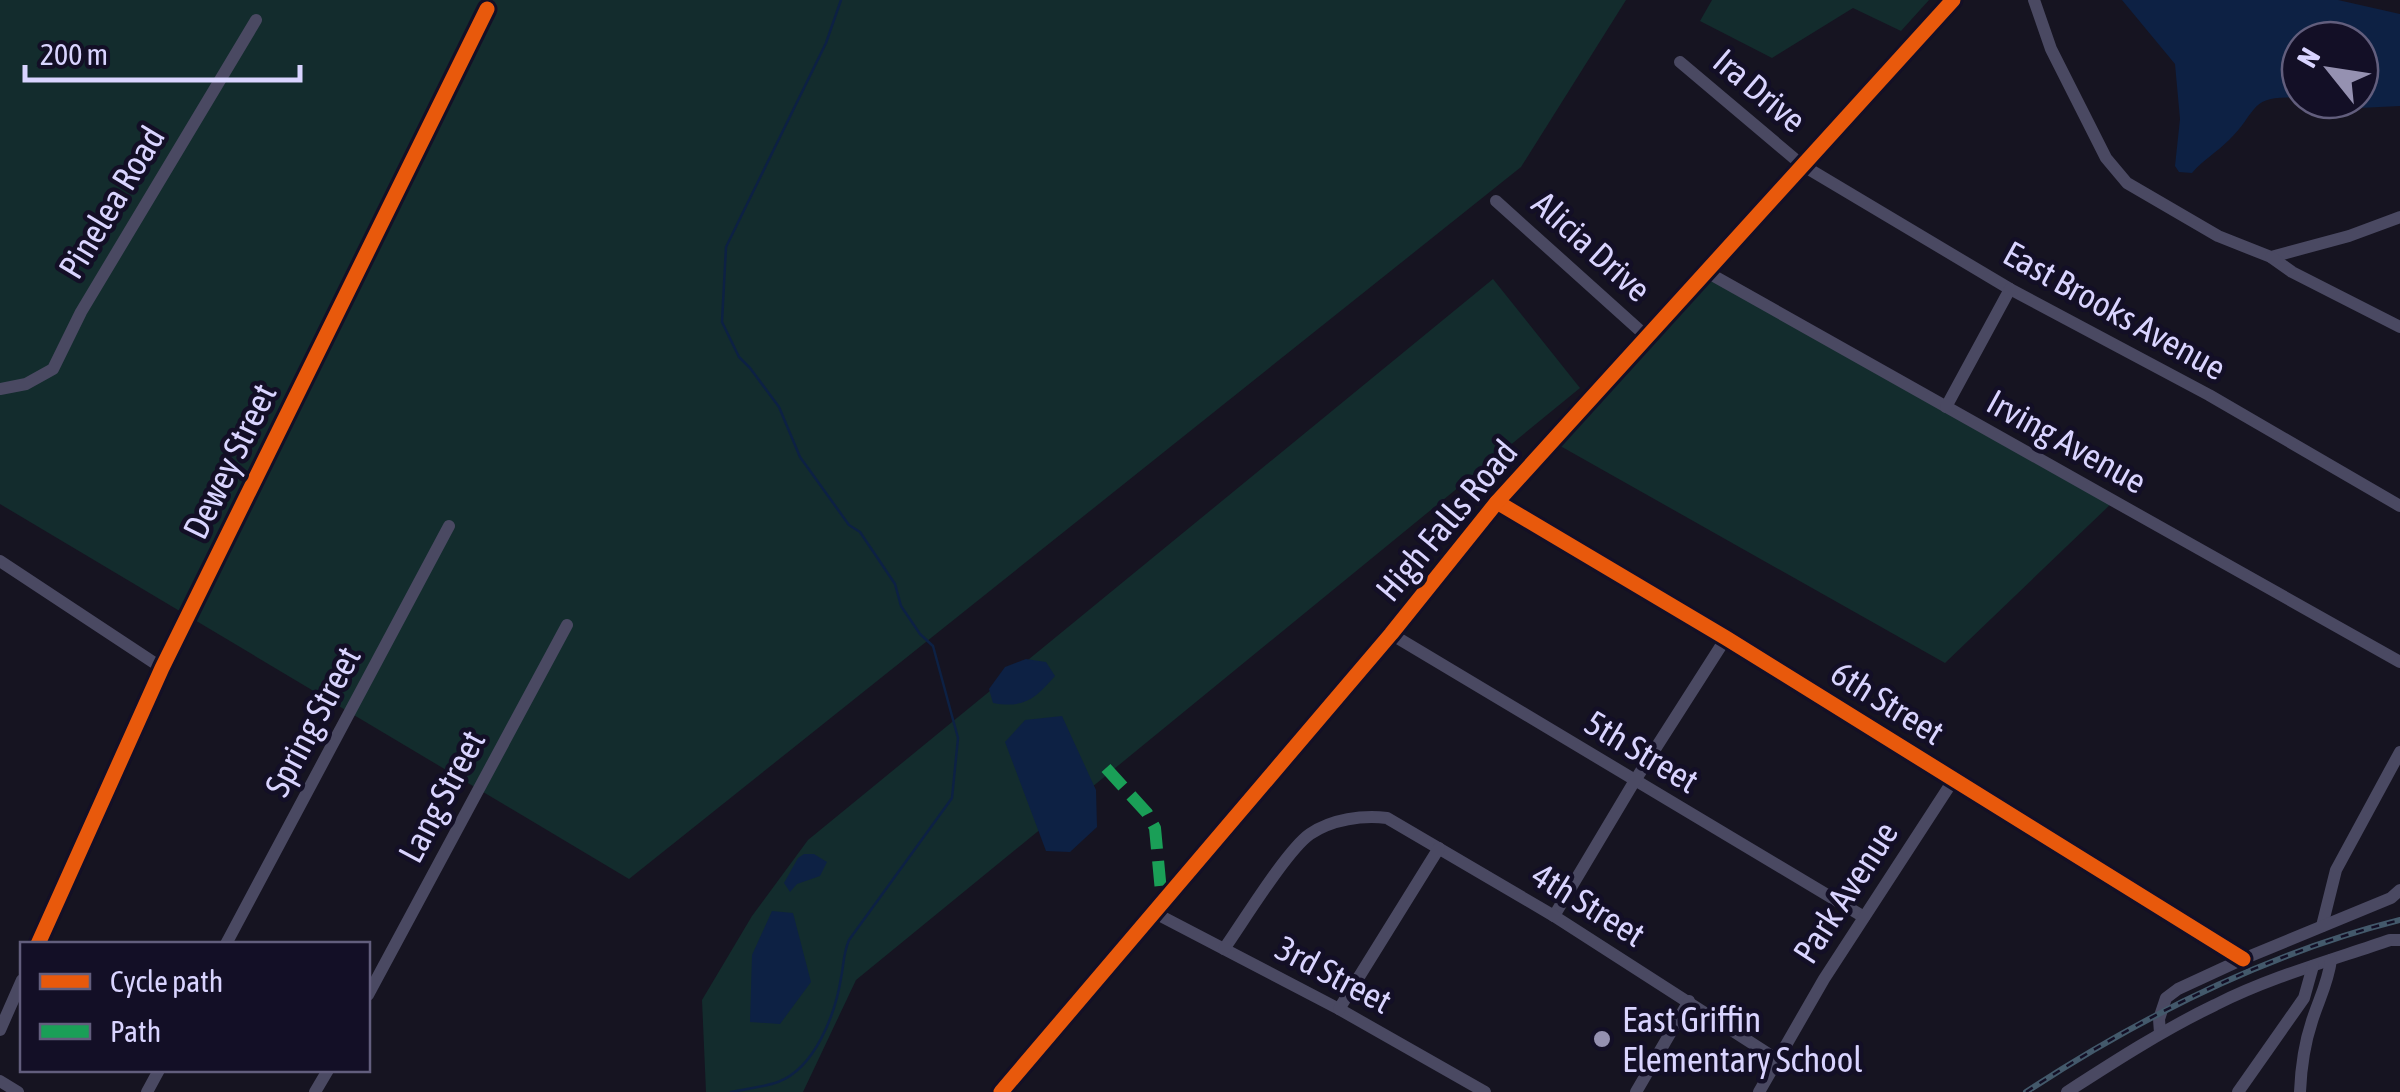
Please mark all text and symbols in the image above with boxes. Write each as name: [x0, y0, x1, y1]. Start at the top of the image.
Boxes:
scale bar: [25, 20, 300, 82]
north arrow: [2280, 20, 2380, 120]
text: 200 m: [40, 37, 108, 71]
street label: Ira Drive: [1706, 40, 1814, 140]
text: N: [2290, 42, 2326, 73]
street label: Pinelea Road: [50, 119, 172, 285]
street label: Alicia Drive: [1525, 183, 1659, 309]
street label: East Brooks Avenue: [1997, 232, 2233, 388]
street label: Dewey Street: [174, 377, 284, 545]
street label: Irving Avenue: [1981, 381, 2153, 501]
street label: High Falls Road: [1367, 432, 1525, 608]
street label: Spring Street: [256, 640, 368, 802]
street label: 6th Street: [1824, 652, 1952, 752]
street label: 5th Street: [1578, 702, 1706, 800]
street label: Lang Street: [390, 723, 492, 869]
street label: Park Avenue: [1785, 814, 1905, 970]
street label: 4th Street: [1525, 854, 1653, 954]
street label: 3rd Street: [1269, 927, 1399, 1021]
legend: [20, 942, 370, 1072]
text: Cycle path: [110, 964, 223, 998]
place label: East Griffin Elementary School: [1622, 999, 1863, 1079]
text: Path: [110, 1014, 161, 1048]
marker: East Griffin Elementary School: [1591, 1028, 1613, 1050]

